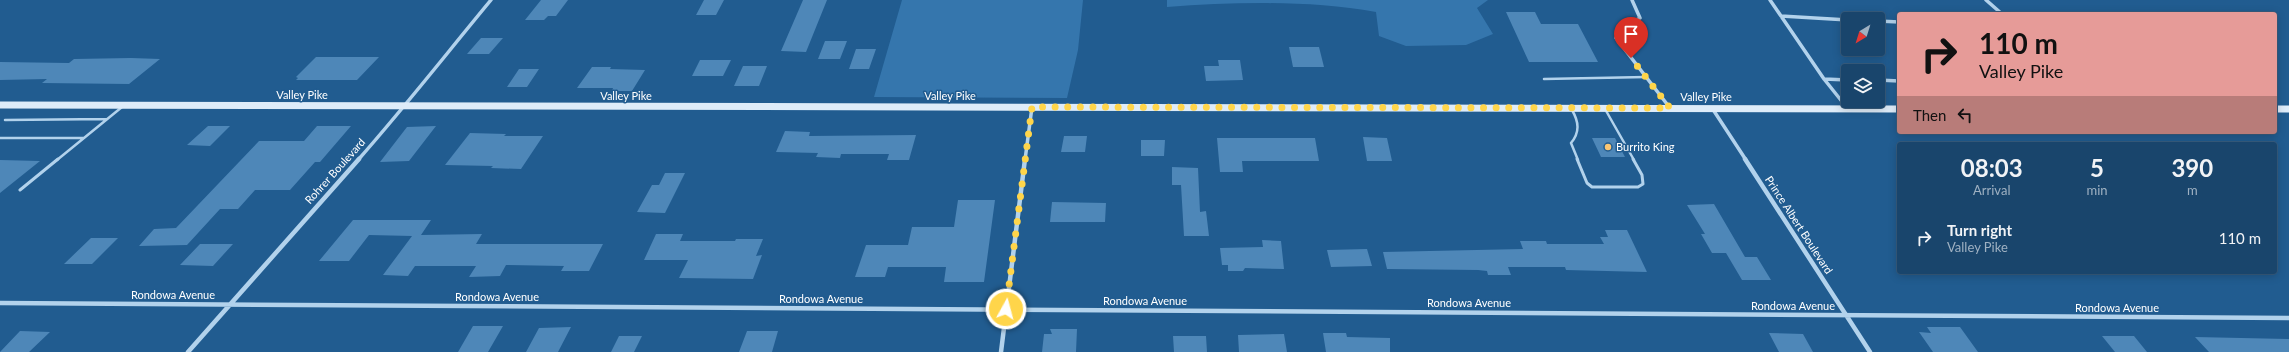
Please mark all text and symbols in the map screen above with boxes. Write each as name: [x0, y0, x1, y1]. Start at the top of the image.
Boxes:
north arrow: [1841, 12, 1885, 56]
map controls: [1841, 12, 1885, 108]
pin: [1614, 17, 1648, 58]
icon: arrive: [1620, 23, 1642, 45]
text: 110 m: [1979, 26, 2058, 60]
icon: right: [1913, 28, 1965, 80]
text: Valley Pike: [1979, 60, 2063, 82]
button: layers: [1841, 64, 1885, 108]
street label: Valley Pike: [276, 88, 328, 101]
street label: Valley Pike: [600, 89, 652, 102]
street label: Valley Pike: [924, 89, 976, 102]
street label: Valley Pike: [1680, 90, 1732, 103]
icon: left: [1954, 104, 1976, 126]
text: Then: [1913, 106, 1946, 124]
street label: Rohrer Boulevard: [302, 135, 367, 206]
place label: Burrito King: [1616, 140, 1675, 153]
marker: Burrito King: [1603, 142, 1613, 152]
text: 08:03: [1961, 153, 2023, 182]
text: 5: [2090, 153, 2104, 182]
text: 390: [2171, 153, 2213, 182]
street label: Prince Albert Boulevard: [1763, 173, 1836, 276]
text: Arrival: [1973, 182, 2010, 198]
text: min: [2087, 182, 2108, 198]
text: m: [2187, 182, 2198, 198]
text: Turn right: [1947, 221, 2012, 239]
icon: right: [1913, 227, 1935, 249]
text: 110 m: [2219, 229, 2261, 247]
text: Valley Pike: [1947, 239, 2008, 255]
street label: Rondowa Avenue: [131, 288, 215, 301]
position arrow: [985, 288, 1027, 330]
street label: Rondowa Avenue: [455, 290, 539, 303]
street label: Rondowa Avenue: [779, 292, 863, 305]
street label: Rondowa Avenue: [1103, 294, 1187, 307]
street label: Rondowa Avenue: [1427, 296, 1511, 309]
street label: Rondowa Avenue: [1751, 299, 1835, 312]
street label: Rondowa Avenue: [2075, 301, 2159, 314]

